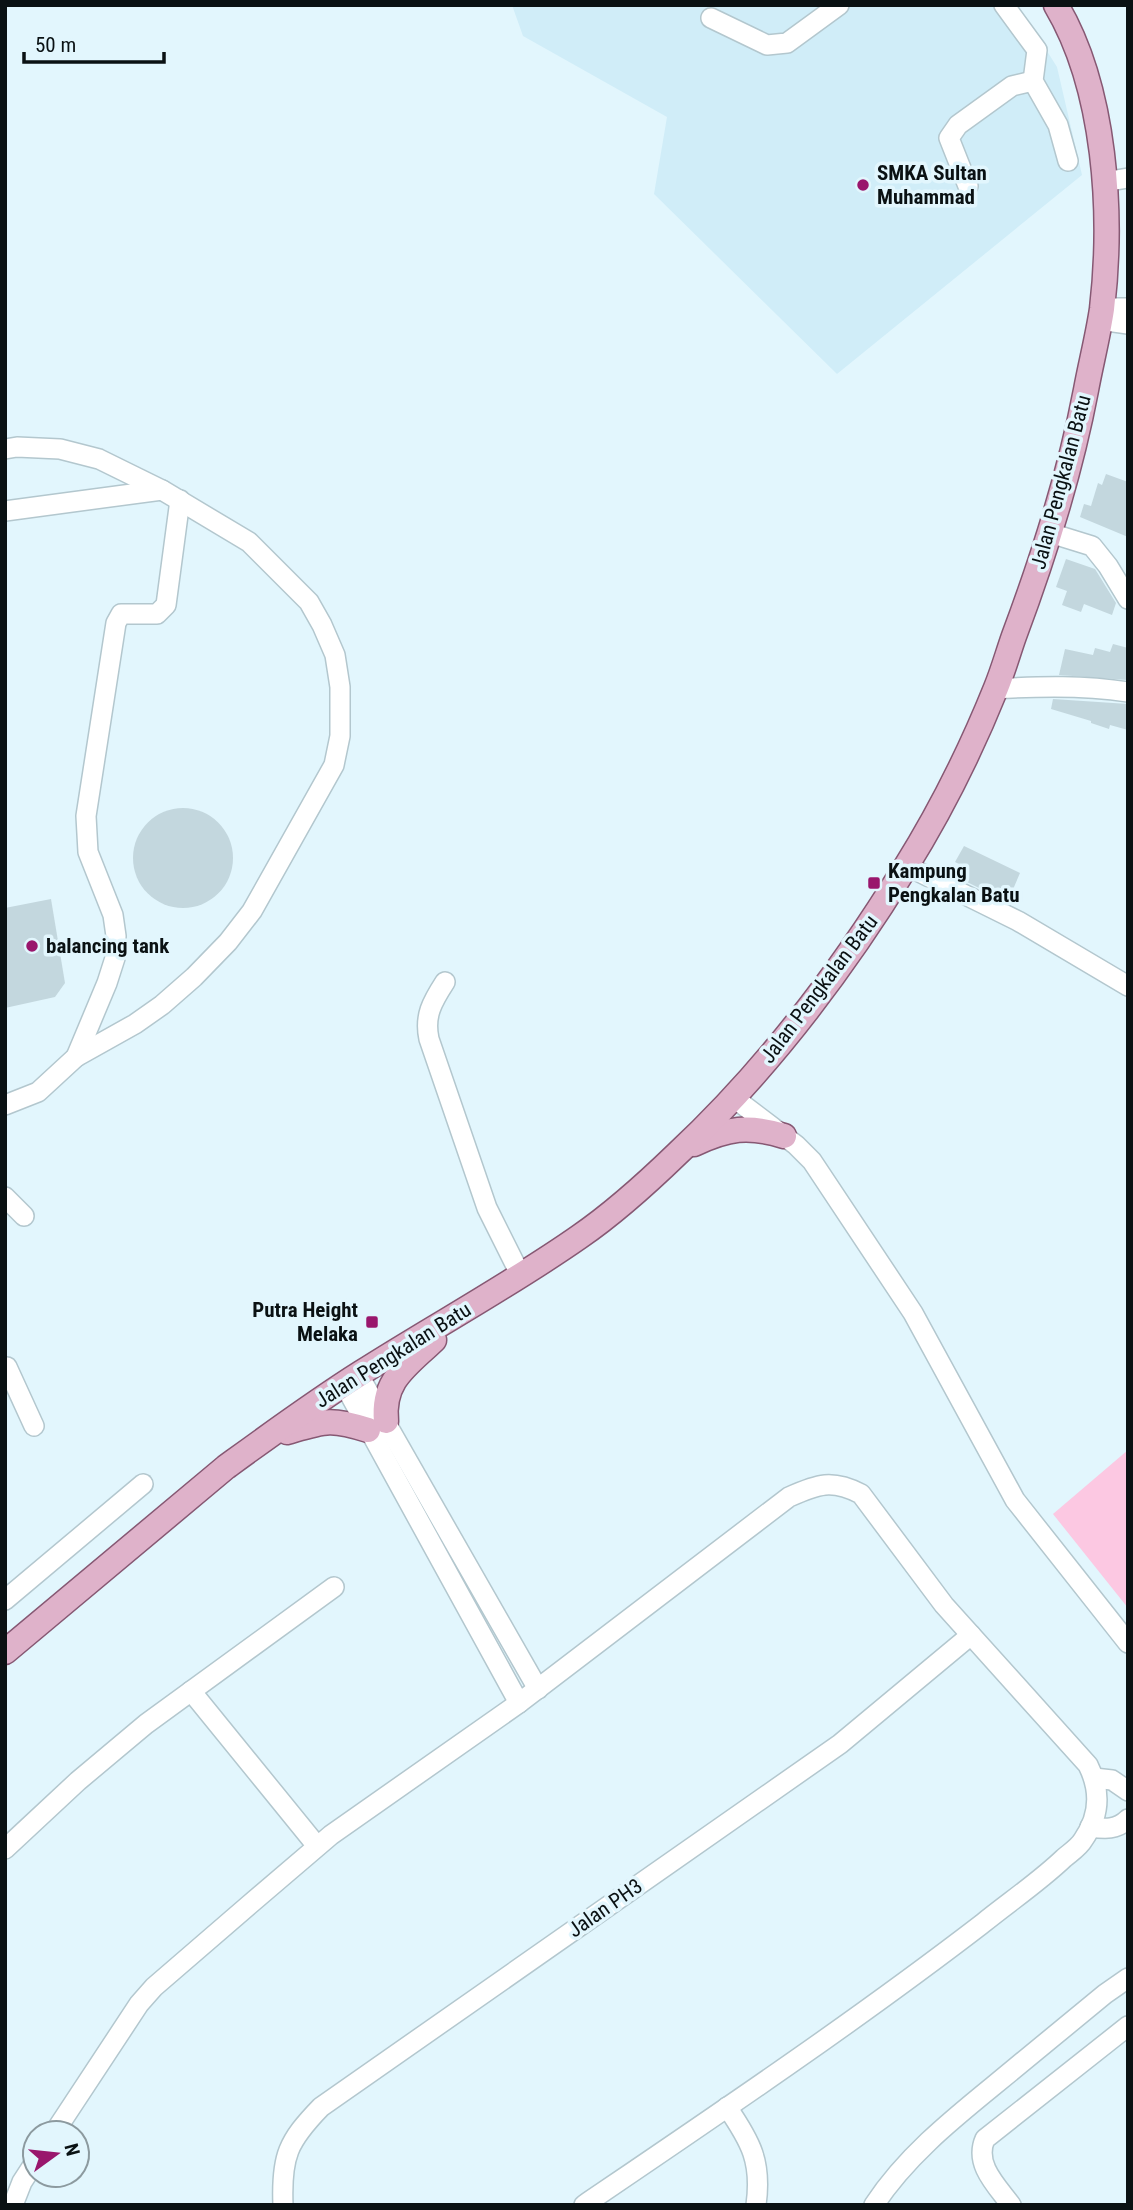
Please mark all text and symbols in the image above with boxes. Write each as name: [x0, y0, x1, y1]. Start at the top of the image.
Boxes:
scale bar: [24, 21, 164, 65]
text: 50 m: [35, 33, 76, 57]
place label: SMKA Sultan Muhammad: [877, 161, 987, 209]
marker: SMKA Sultan Muhammad: [855, 177, 871, 193]
street label: Jalan Pengkalan Batu: [1026, 392, 1096, 572]
place label: Kampung Pengkalan Batu: [888, 859, 1020, 907]
marker: Kampung Pengkalan Batu: [866, 875, 882, 891]
street label: Jalan Pengkalan Batu: [755, 910, 883, 1068]
place label: balancing tank: [46, 934, 170, 958]
marker: balancing tank: [24, 938, 40, 954]
street label: Jalan Pengkalan Batu: [311, 1297, 475, 1413]
place label: Putra Height Melaka: [252, 1298, 358, 1346]
marker: Putra Height Melaka: [364, 1314, 380, 1330]
street label: Jalan PH3: [563, 1874, 647, 1942]
north arrow: [21, 2119, 91, 2189]
text: N: [59, 2141, 85, 2158]

